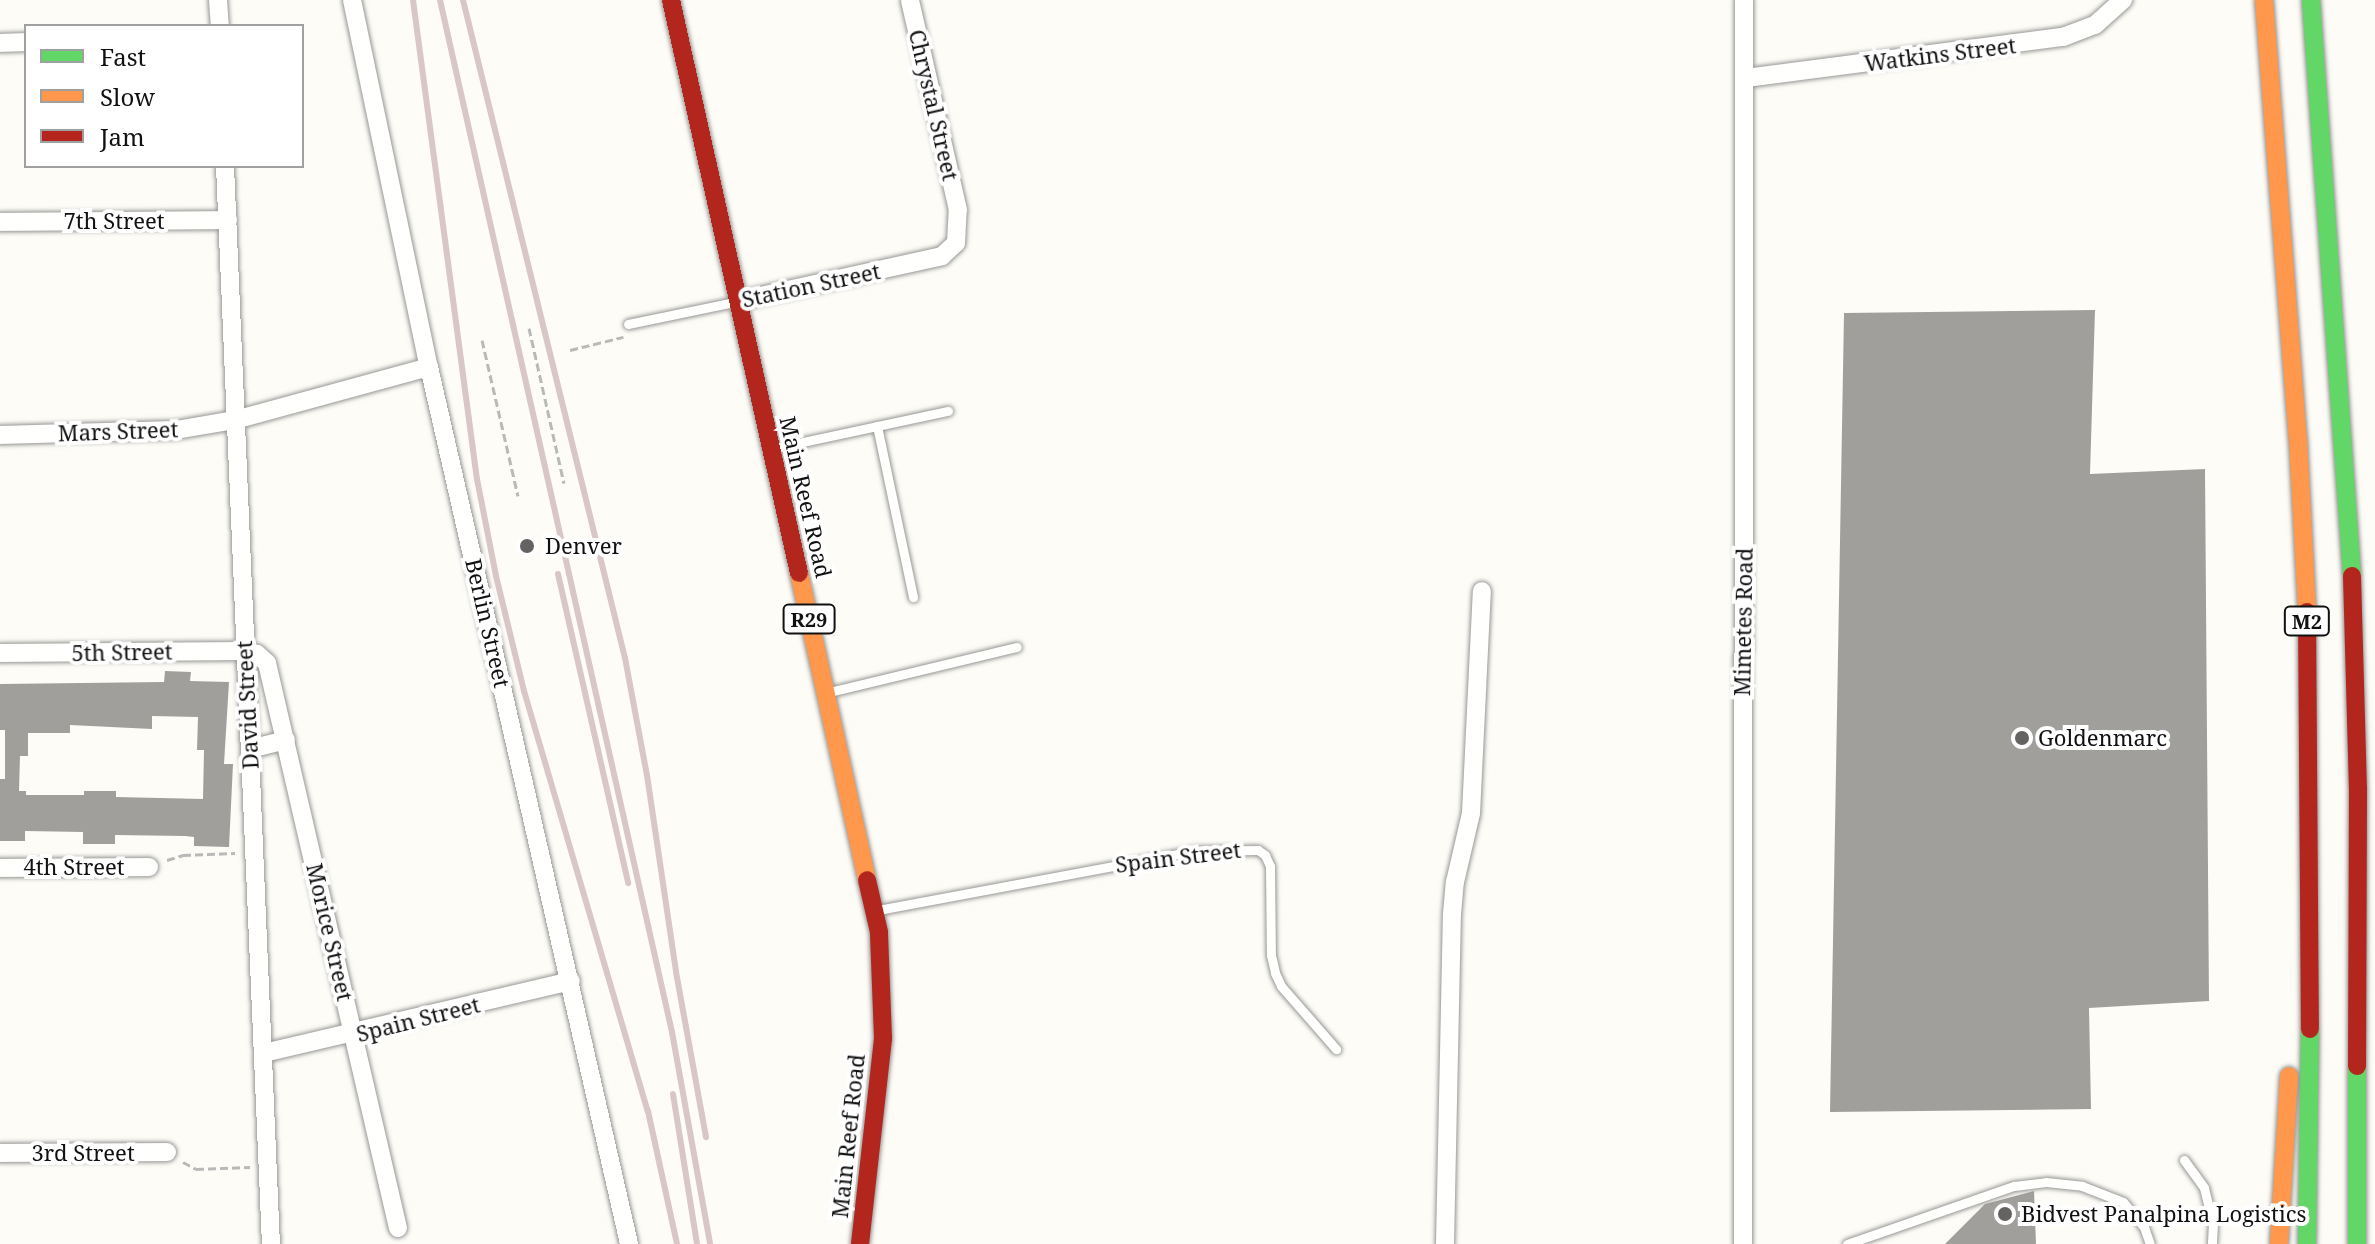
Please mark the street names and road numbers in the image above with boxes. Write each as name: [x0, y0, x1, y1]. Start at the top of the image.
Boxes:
street label: Chrystal Street: [904, 27, 964, 183]
street label: Watkins Street: [1863, 32, 2017, 76]
street label: 7th Street: [63, 208, 165, 234]
street label: Station Street: [739, 257, 883, 313]
street label: Main Reef Road: [775, 414, 837, 580]
street label: Mars Street: [57, 416, 179, 446]
street label: Mimetes Road: [1729, 548, 1757, 696]
street label: Berlin Street: [460, 556, 516, 690]
road number: R29: [781, 603, 837, 635]
road number: M2: [2283, 605, 2331, 637]
street label: 5th Street: [71, 638, 173, 666]
street label: David Street: [230, 640, 264, 770]
street label: Spain Street: [1114, 836, 1242, 878]
street label: 4th Street: [23, 854, 125, 880]
street label: Morice Street: [301, 861, 359, 1003]
street label: Spain Street: [354, 991, 482, 1047]
street label: Main Reef Road: [826, 1053, 870, 1219]
street label: 3rd Street: [31, 1140, 135, 1166]

